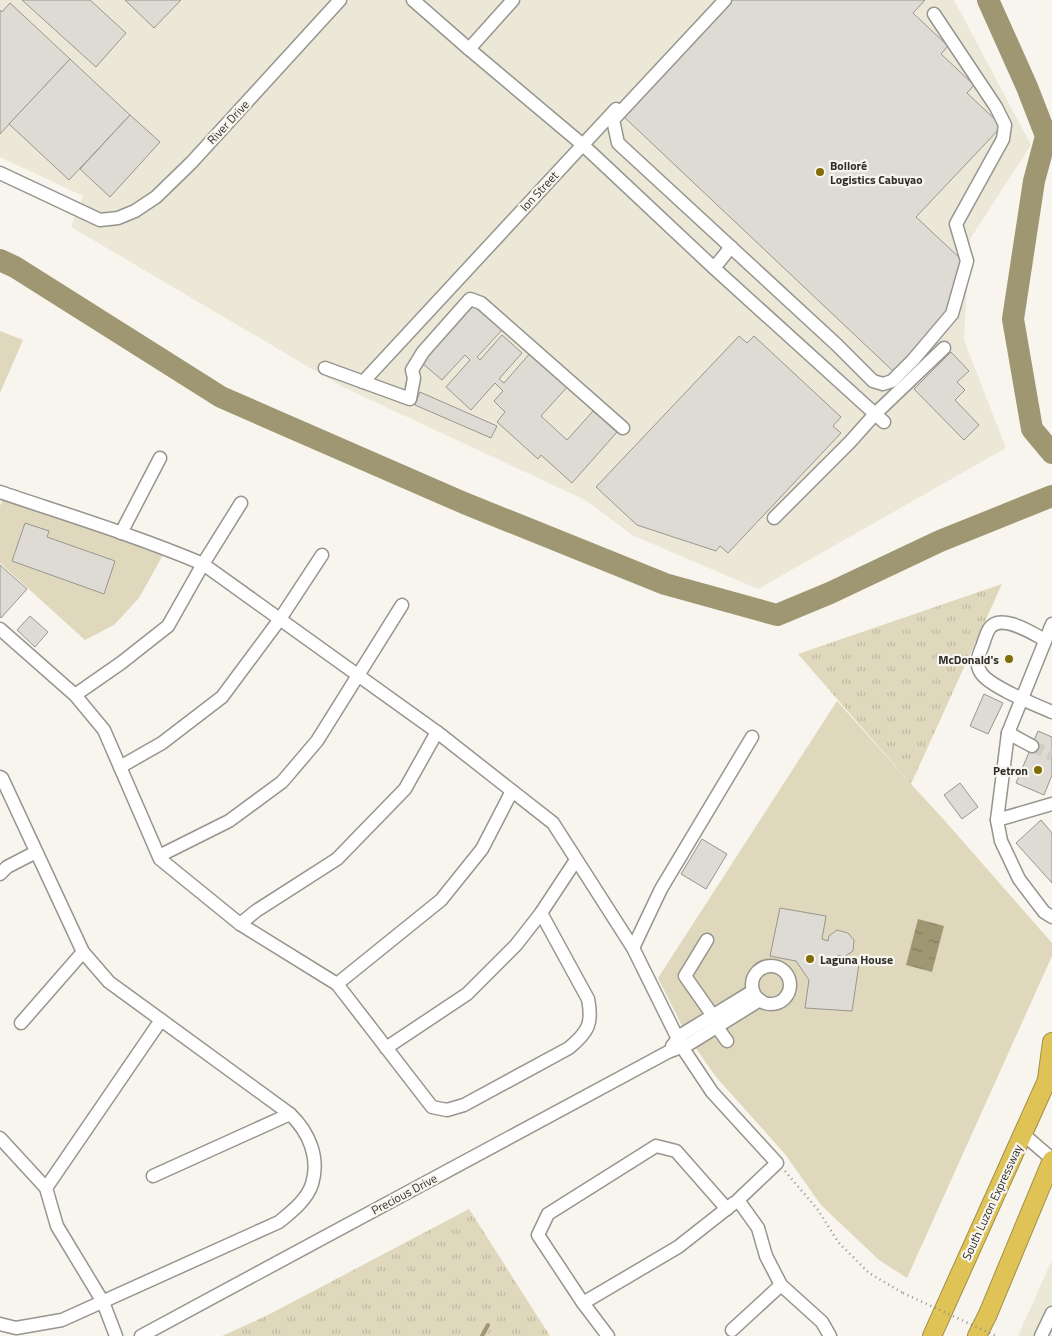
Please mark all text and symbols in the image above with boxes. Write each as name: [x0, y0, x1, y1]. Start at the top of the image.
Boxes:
street label: River Drive: [202, 95, 254, 149]
place label: Bolloré Logistics Cabuyao: [830, 156, 923, 189]
street label: Ion Street: [515, 166, 563, 215]
marker: Bolloré Logistics Cabuyao: [814, 166, 826, 178]
place label: McDonald's: [938, 650, 999, 669]
marker: McDonald's: [1003, 653, 1015, 665]
place label: Petron: [993, 761, 1028, 780]
marker: Petron: [1032, 764, 1044, 776]
place label: Laguna House: [820, 950, 893, 969]
marker: Laguna House: [804, 953, 816, 965]
street label: South Luzon Expressway: [957, 1141, 1027, 1263]
street label: Precious Drive: [368, 1169, 440, 1219]

